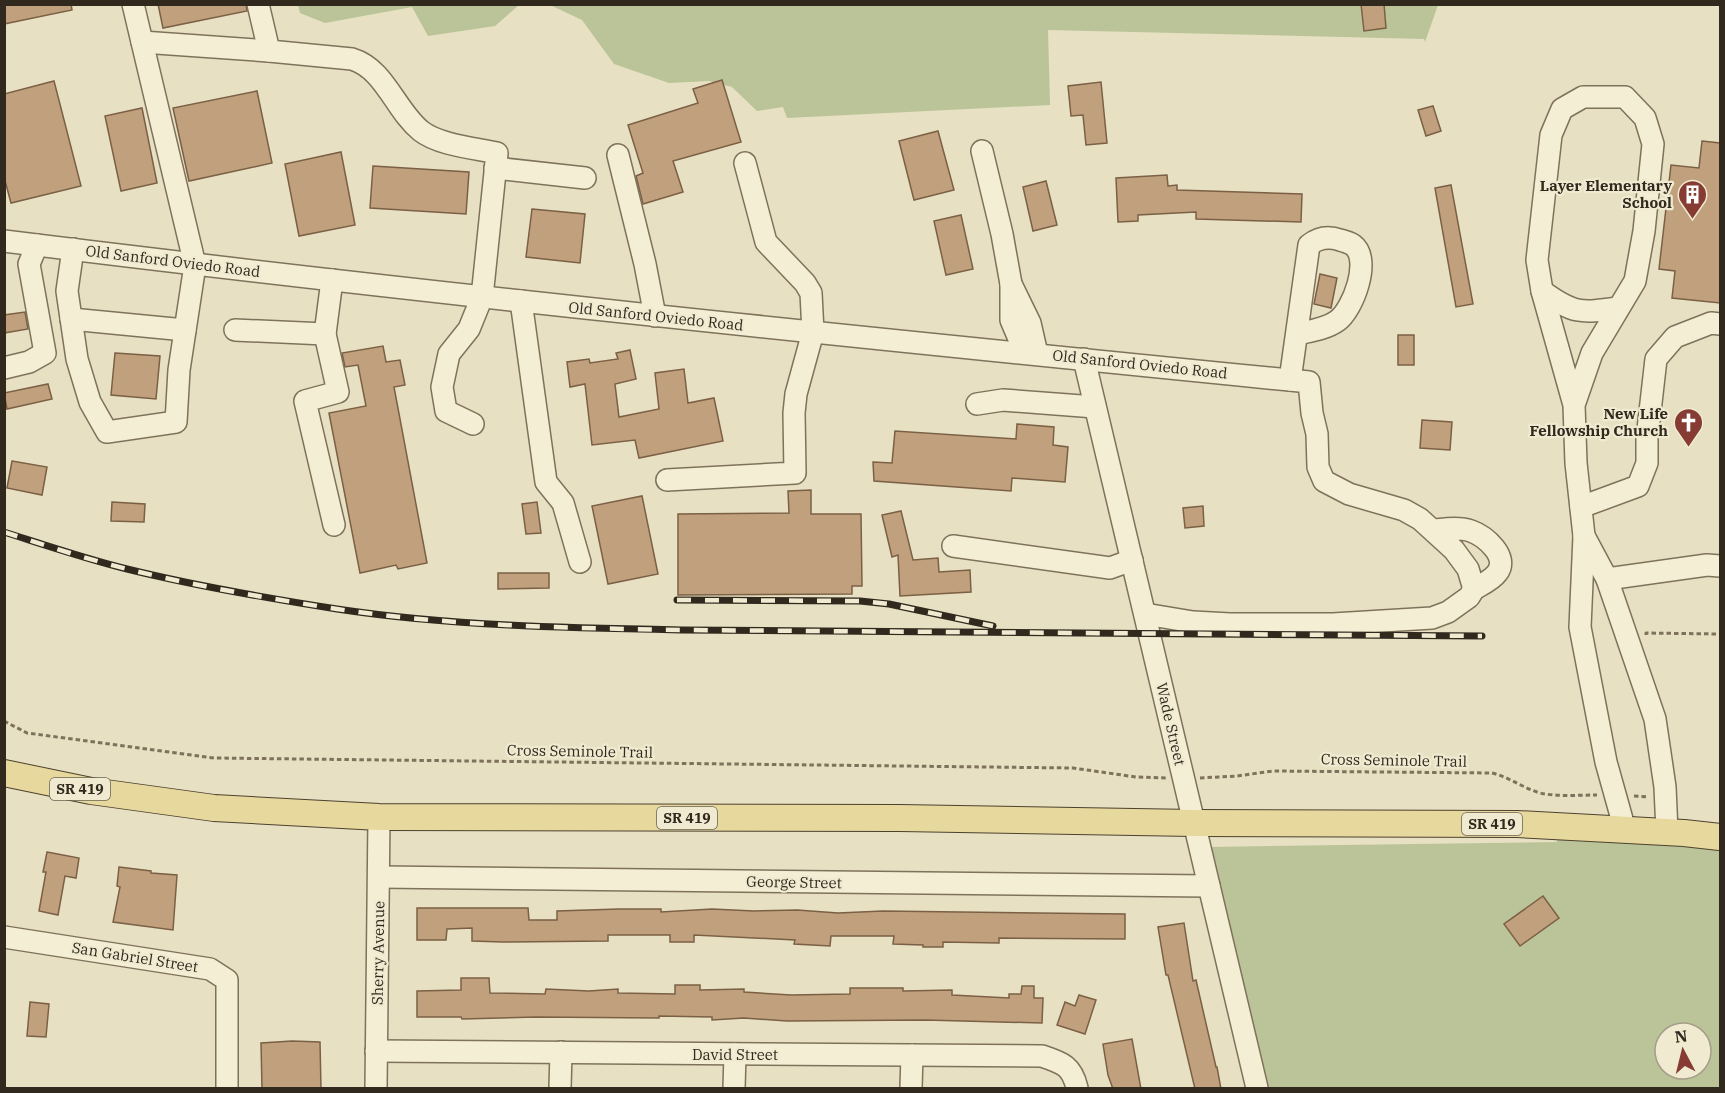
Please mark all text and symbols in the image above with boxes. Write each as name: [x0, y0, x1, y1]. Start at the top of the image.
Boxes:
place label: Layer Elementary School: [1540, 176, 1672, 212]
building icon: Layer Elementary School: [1677, 178, 1709, 220]
street label: Old Sanford Oviedo Road: [85, 241, 261, 281]
street label: Old Sanford Oviedo Road: [568, 297, 744, 335]
street label: Old Sanford Oviedo Road: [1052, 345, 1228, 383]
place label: New Life Fellowship Church: [1530, 404, 1668, 440]
church icon: New Life Fellowship Church: [1673, 406, 1705, 448]
street label: Wade Street: [1152, 681, 1190, 767]
street label: Cross Seminole Trail: [507, 740, 653, 762]
street label: Cross Seminole Trail: [1321, 749, 1467, 771]
road number: SR 419: [50, 778, 110, 800]
road number: SR 419: [657, 807, 717, 829]
road number: SR 419: [1462, 813, 1522, 835]
street label: George Street: [746, 872, 842, 892]
street label: Sherry Avenue: [368, 901, 388, 1005]
street label: San Gabriel Street: [71, 938, 199, 976]
north arrow: [1653, 1021, 1713, 1081]
text: N: [1674, 1025, 1689, 1047]
street label: David Street: [692, 1045, 778, 1064]

